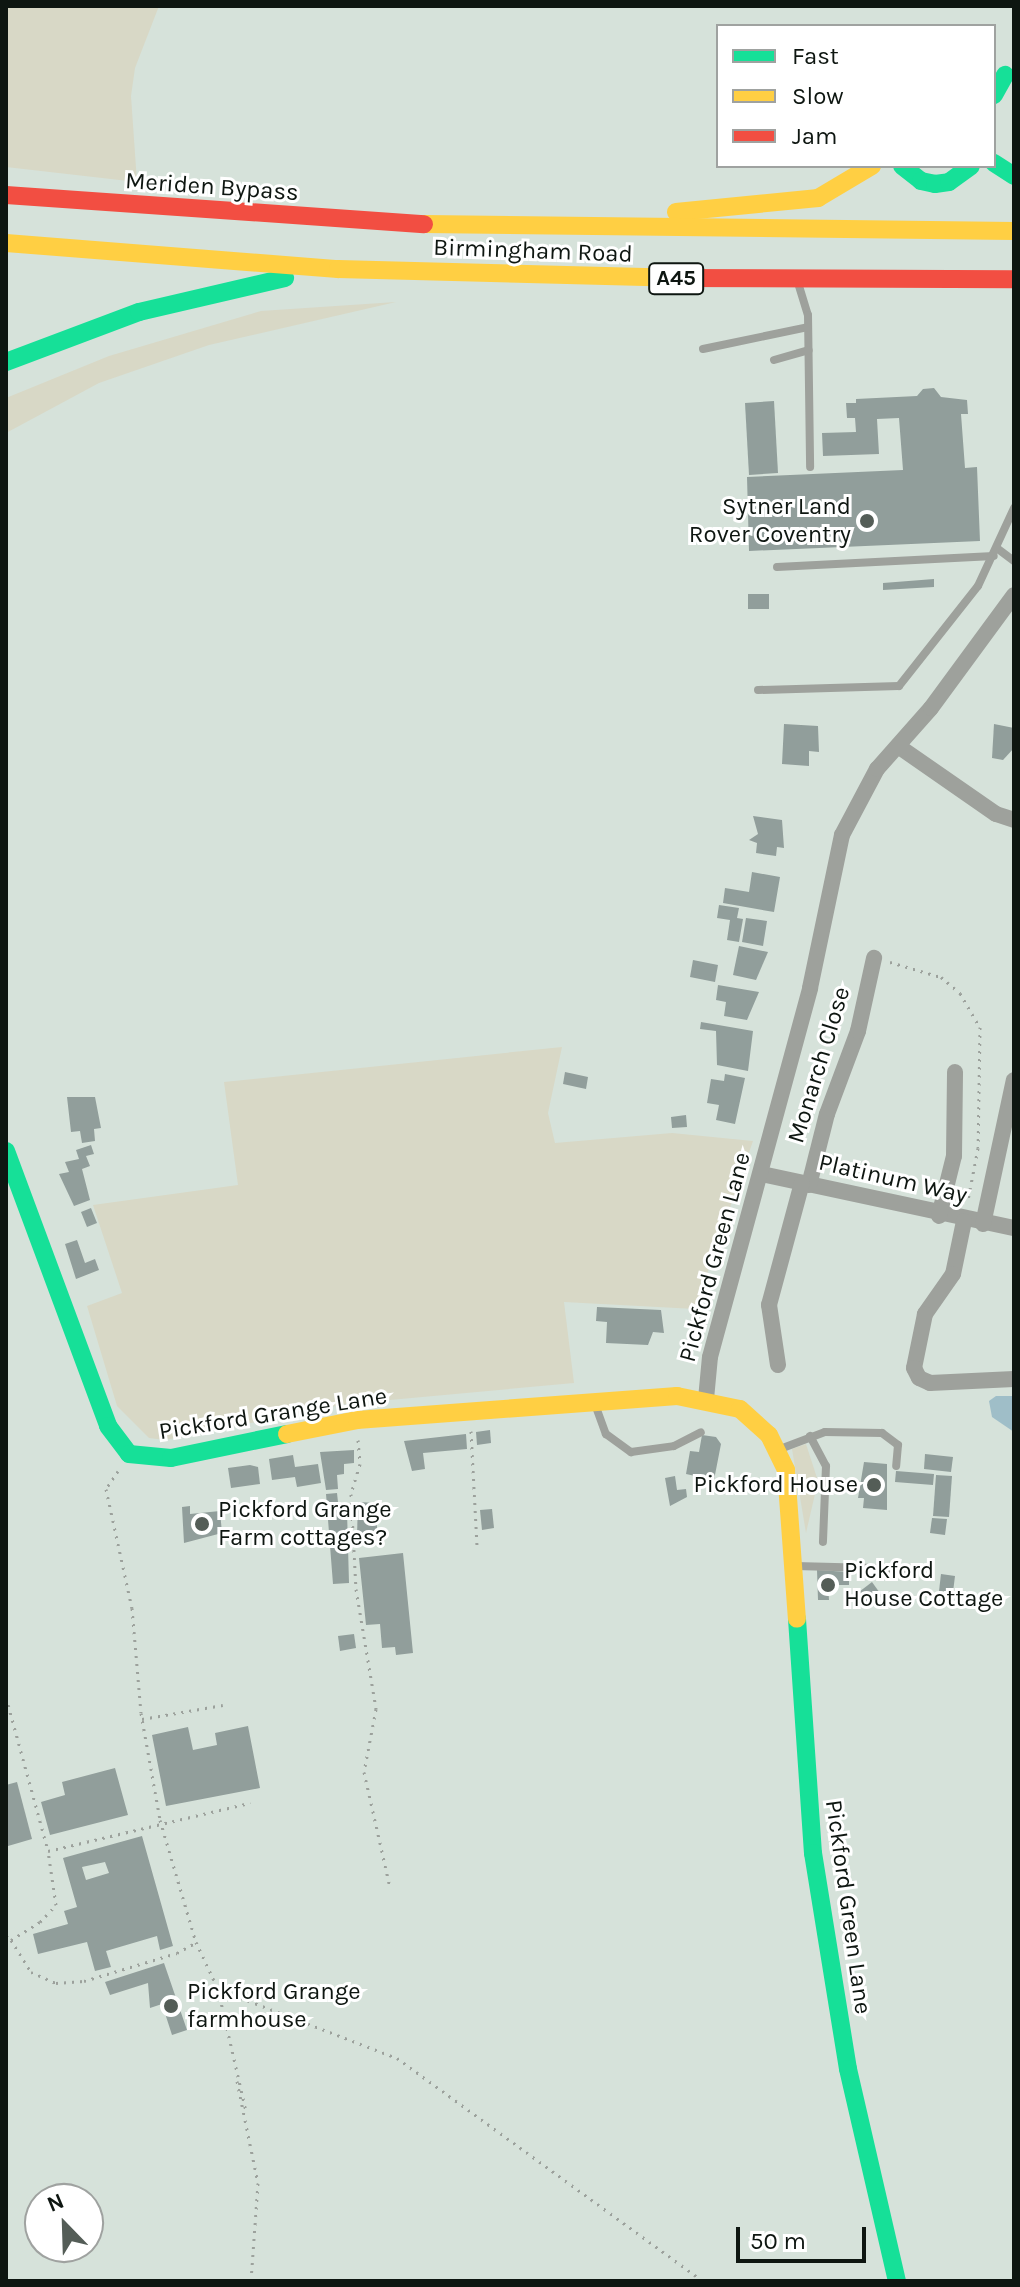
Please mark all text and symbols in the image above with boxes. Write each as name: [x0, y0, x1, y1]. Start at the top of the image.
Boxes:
legend: [716, 24, 996, 168]
text: Fast: [792, 42, 839, 70]
text: Slow: [792, 82, 844, 110]
text: Jam: [792, 122, 837, 150]
street label: Meriden Bypass: [124, 167, 300, 207]
street label: Birmingham Road: [433, 233, 633, 269]
road number: A45: [648, 261, 704, 297]
place label: Sytner Land Rover Coventry: [689, 493, 851, 549]
marker: Sytner Land Rover Coventry: [858, 512, 876, 530]
street label: Monarch Close: [782, 983, 856, 1147]
street label: Platinum Way: [816, 1148, 970, 1210]
street label: Pickford Green Lane: [673, 1149, 757, 1365]
street label: Pickford Grange Lane: [157, 1382, 389, 1446]
place label: Pickford House: [693, 1471, 858, 1499]
marker: Pickford House: [865, 1476, 883, 1494]
place label: Pickford Grange Farm cottages?: [218, 1496, 392, 1552]
marker: Pickford Grange Farm cottages?: [193, 1515, 211, 1533]
place label: Pickford House Cottage: [844, 1557, 1003, 1613]
marker: Pickford House Cottage: [819, 1576, 837, 1594]
street label: Pickford Green Lane: [819, 1798, 877, 2016]
place label: Pickford Grange farmhouse: [187, 1978, 361, 2034]
marker: Pickford Grange farmhouse: [162, 1997, 180, 2015]
north arrow: [24, 2183, 104, 2263]
text: N: [43, 2188, 68, 2218]
scale bar: [740, 2211, 870, 2261]
text: 50 m: [750, 2227, 806, 2255]

